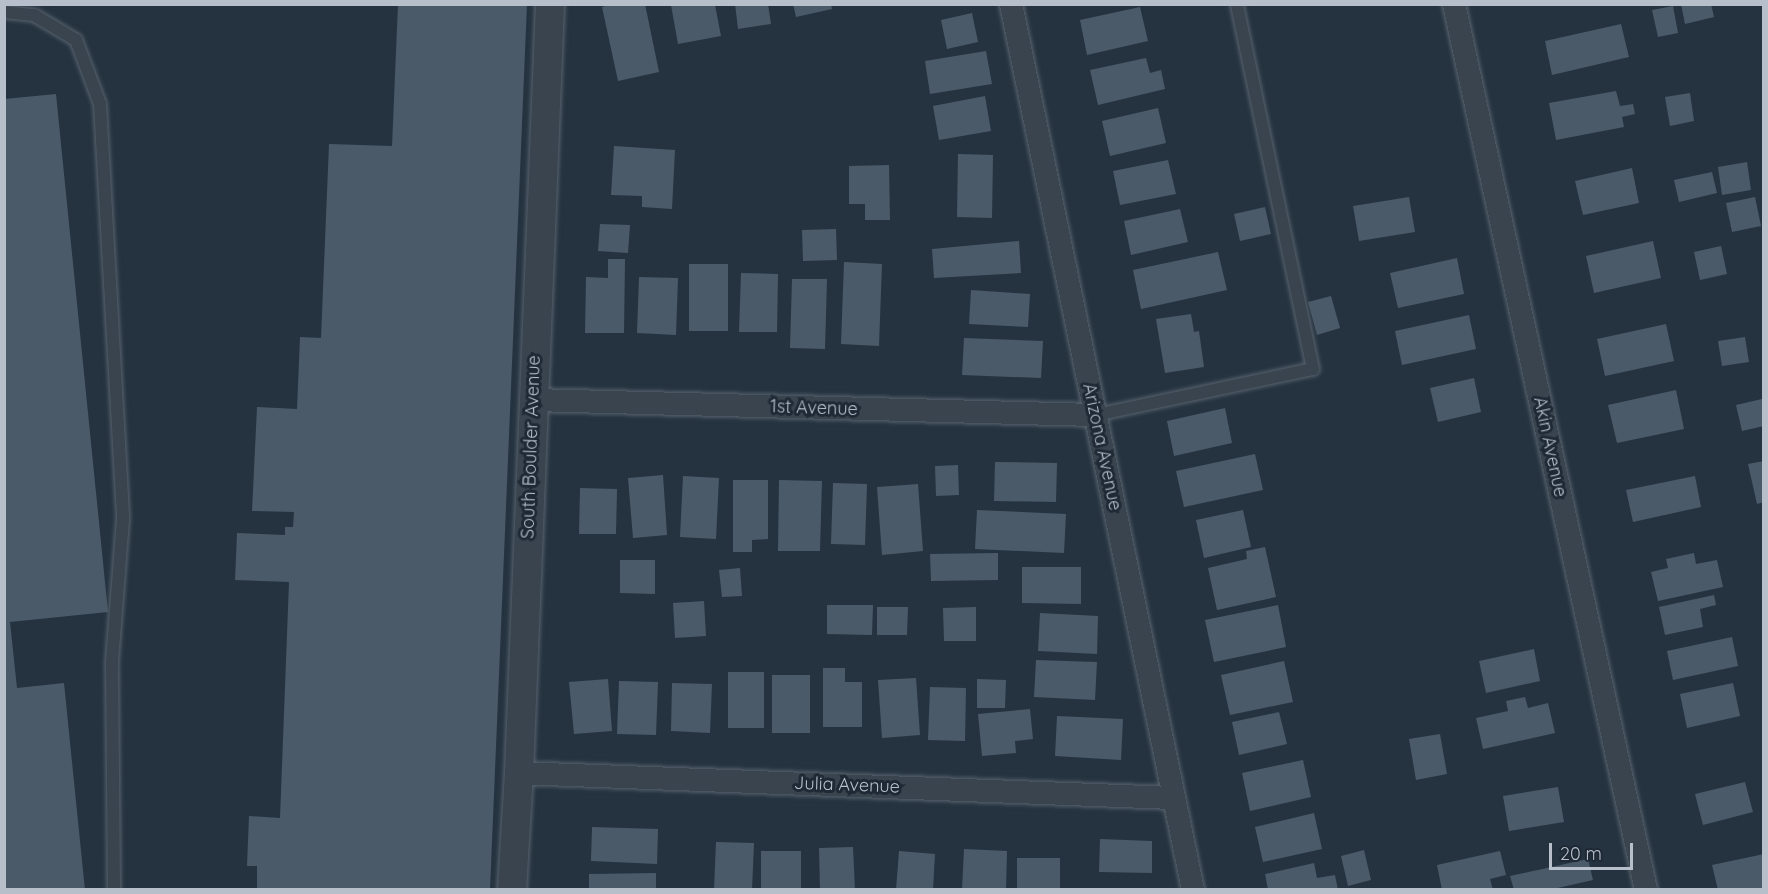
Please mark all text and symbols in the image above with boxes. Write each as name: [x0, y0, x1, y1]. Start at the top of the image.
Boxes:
street label: South Boulder Avenue: [517, 355, 545, 539]
street label: Arizona Avenue: [1078, 381, 1126, 513]
street label: Akin Avenue: [1529, 395, 1571, 499]
street label: 1st Avenue: [770, 396, 858, 420]
street label: Julia Avenue: [794, 772, 900, 798]
scale bar: [1552, 831, 1636, 869]
text: 20 m: [1560, 842, 1602, 865]

